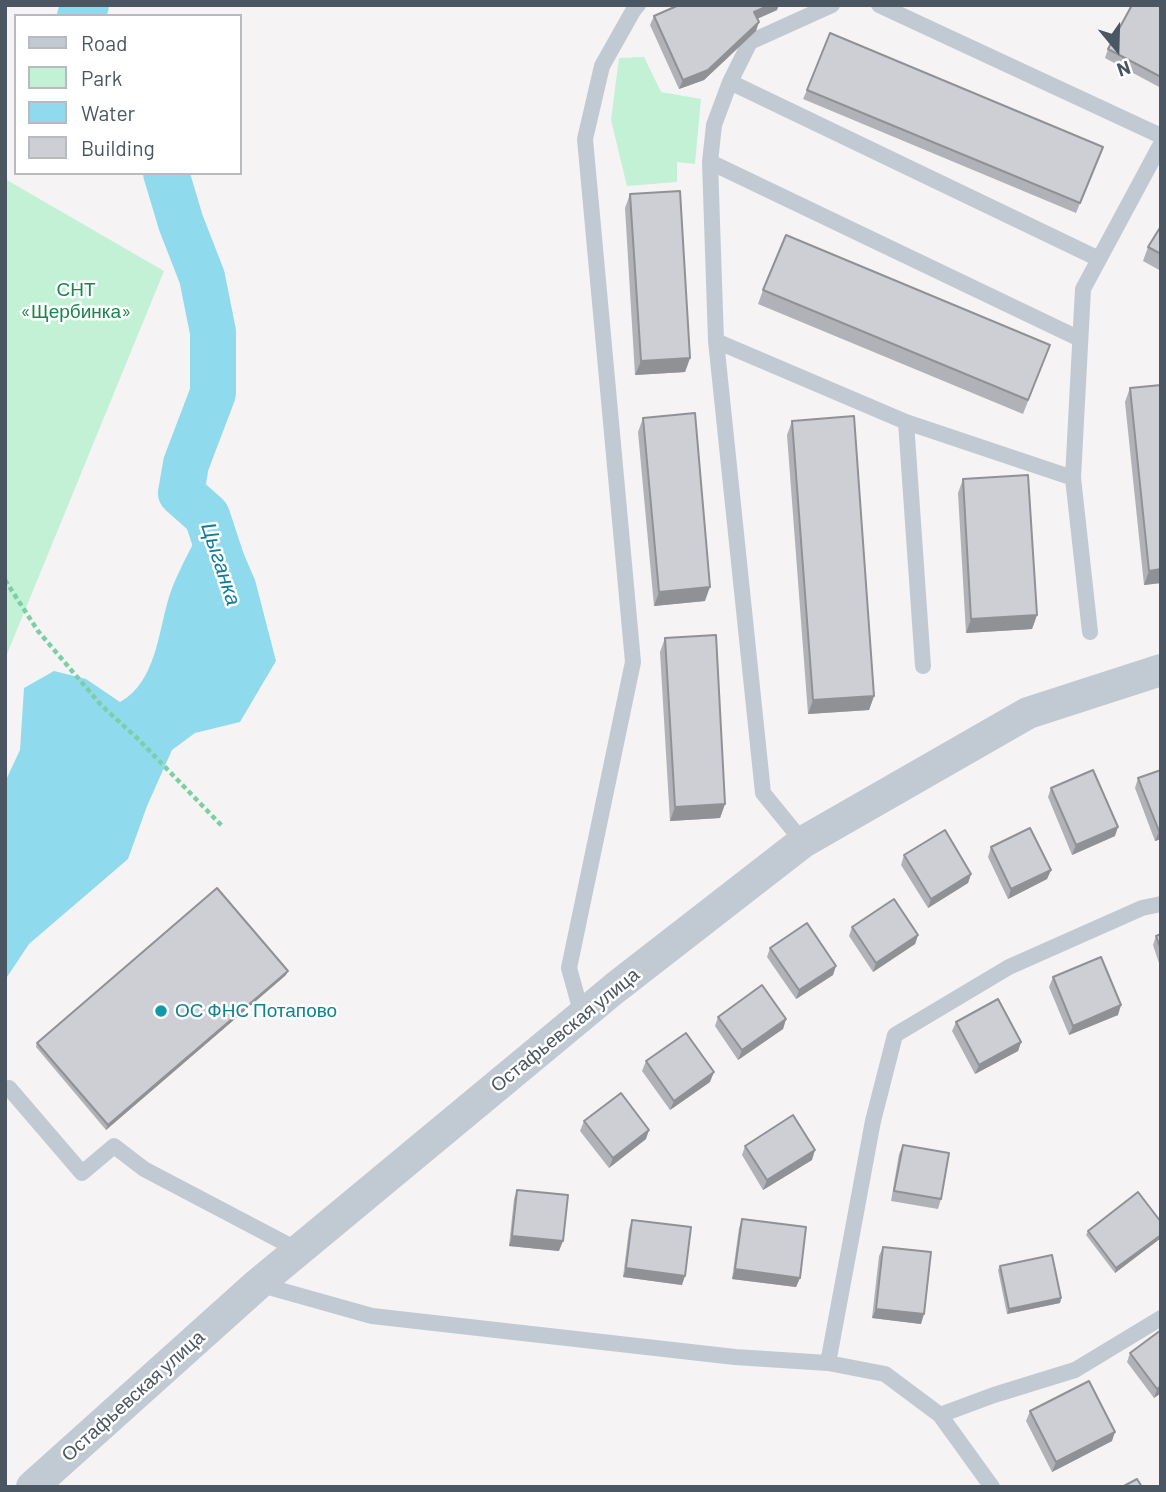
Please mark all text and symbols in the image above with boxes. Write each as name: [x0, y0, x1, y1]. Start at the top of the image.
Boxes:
legend: [14, 14, 242, 175]
north arrow: [1082, 14, 1152, 84]
text: Road: [81, 30, 127, 55]
text: N: [1114, 56, 1134, 82]
text: Park: [81, 65, 122, 90]
text: Water: [81, 100, 135, 125]
text: Building: [81, 135, 155, 160]
park label: СНТ «Щербинка»: [21, 279, 131, 323]
water label: Цыганка: [196, 519, 246, 609]
street label: Остафьевская улица: [486, 963, 644, 1097]
place label: ОС ФНС Потапово: [175, 1000, 337, 1022]
marker: ОС ФНС Потапово: [153, 1003, 169, 1019]
street label: Остафьевская улица: [57, 1326, 209, 1466]

